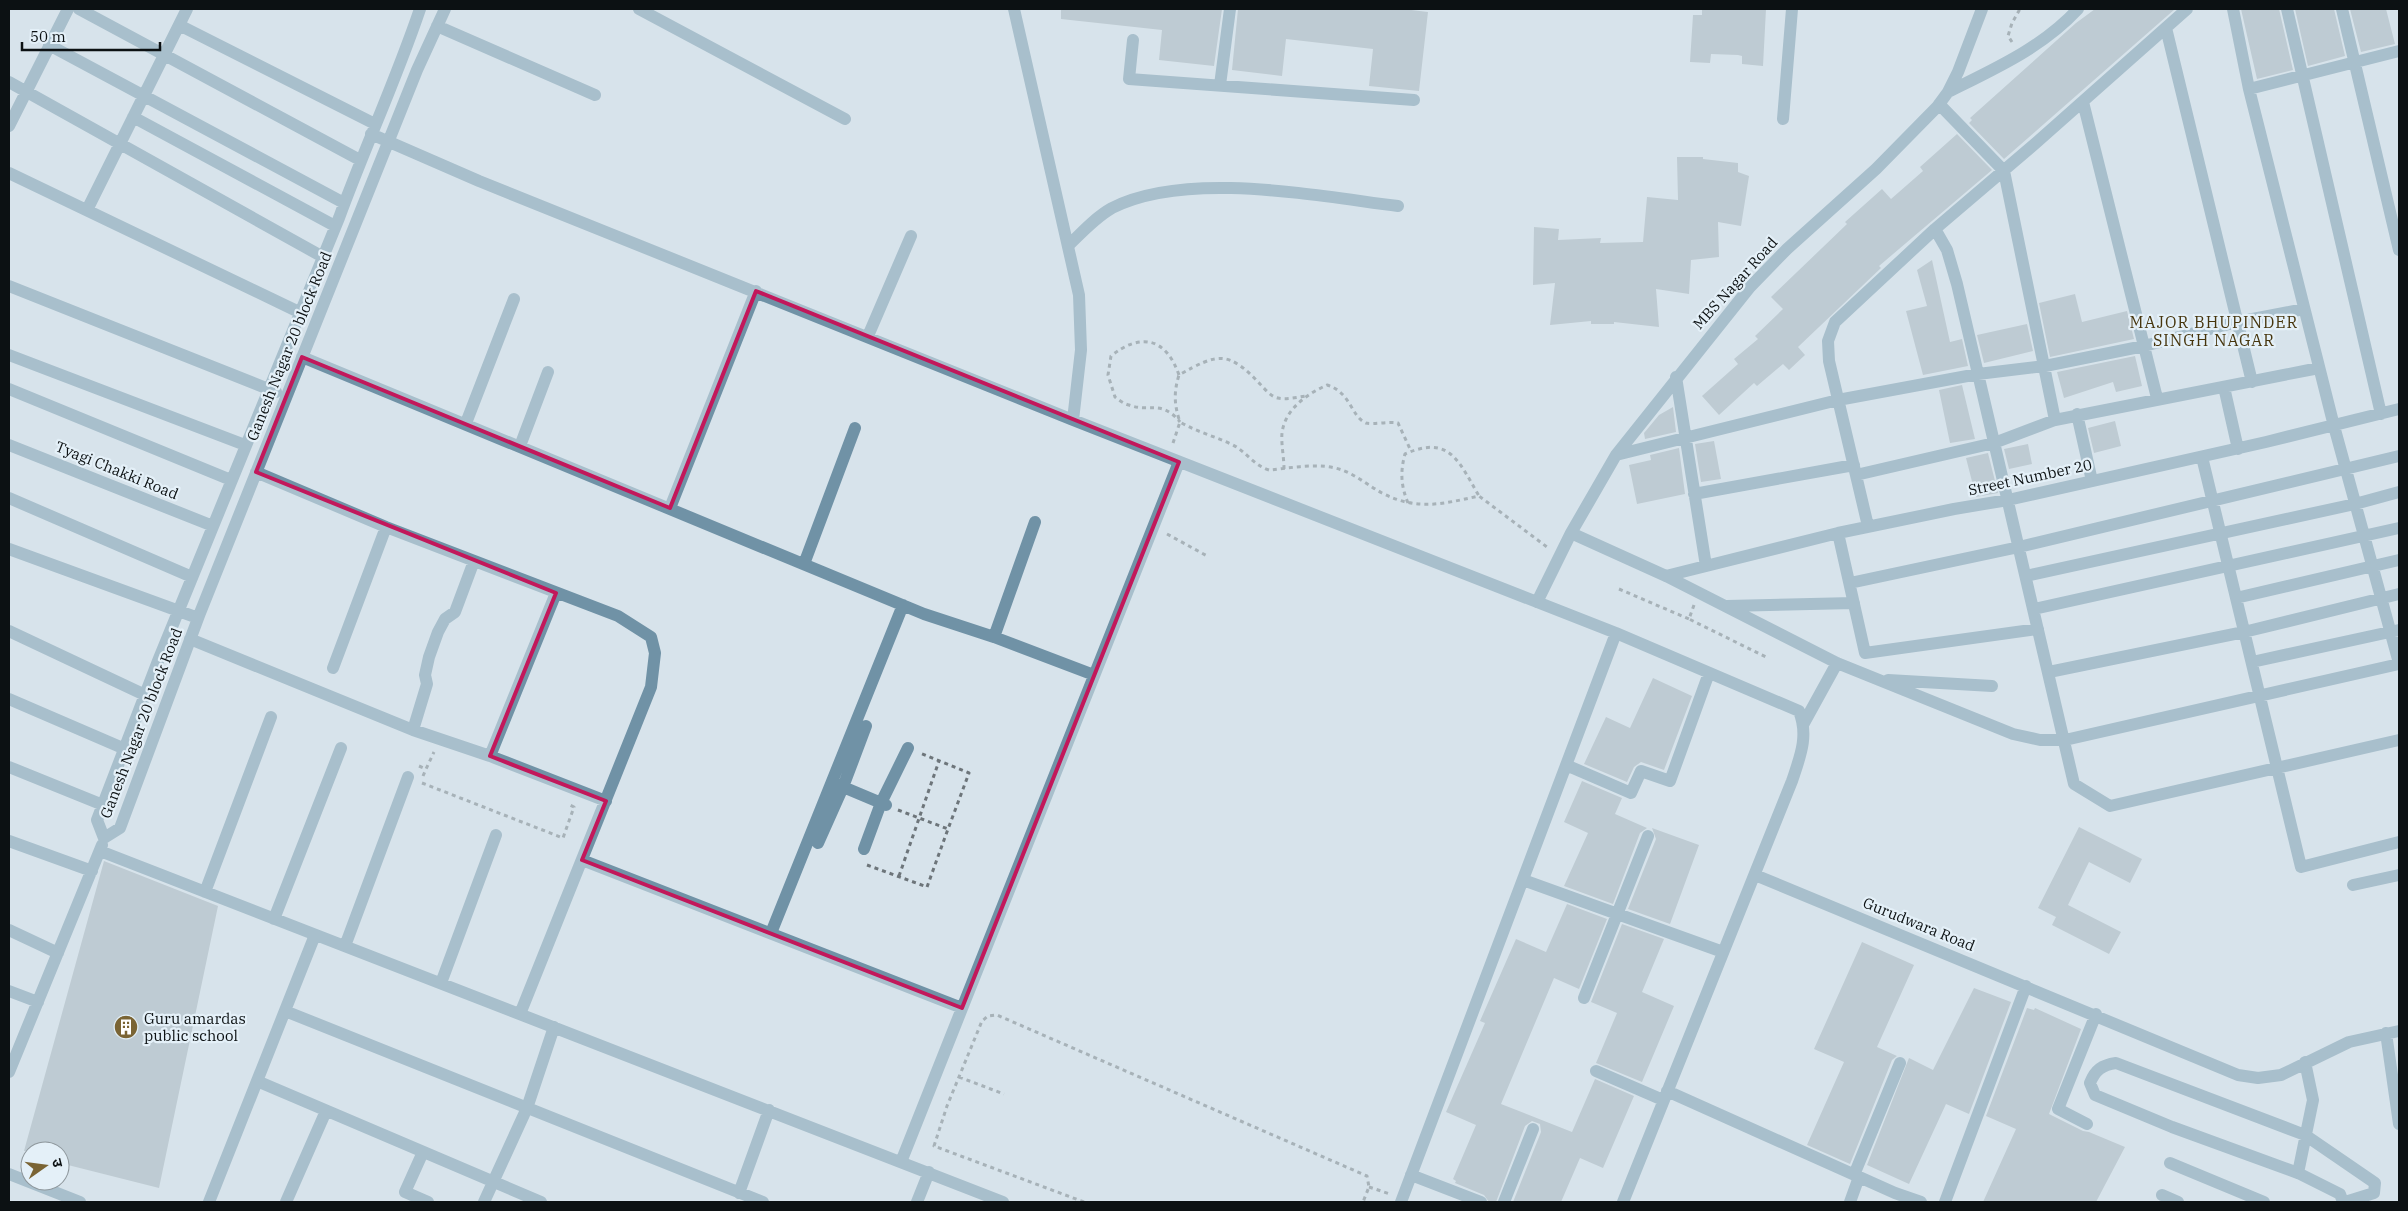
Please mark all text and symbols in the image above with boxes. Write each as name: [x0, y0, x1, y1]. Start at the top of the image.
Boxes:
scale bar: [22, 20, 160, 52]
text: 50 m: [30, 27, 66, 46]
street label: MBS Nagar Road: [1689, 233, 1781, 333]
street label: Ganesh Nagar 20 block Road: [242, 249, 336, 443]
district label: MAJOR BHUPINDER SINGH NAGAR: [2130, 312, 2298, 350]
street label: Tyagi Chakki Road: [53, 437, 181, 503]
street label: Street Number 20: [1966, 455, 2094, 499]
street label: Ganesh Nagar 20 block Road: [96, 625, 186, 821]
street label: Gurudwara Road: [1860, 893, 1978, 955]
place label: Guru amardas public school: [144, 1009, 246, 1045]
building icon: Guru amardas public school: [113, 1014, 139, 1040]
north arrow: [20, 1141, 70, 1191]
text: उ: [48, 1157, 68, 1170]

